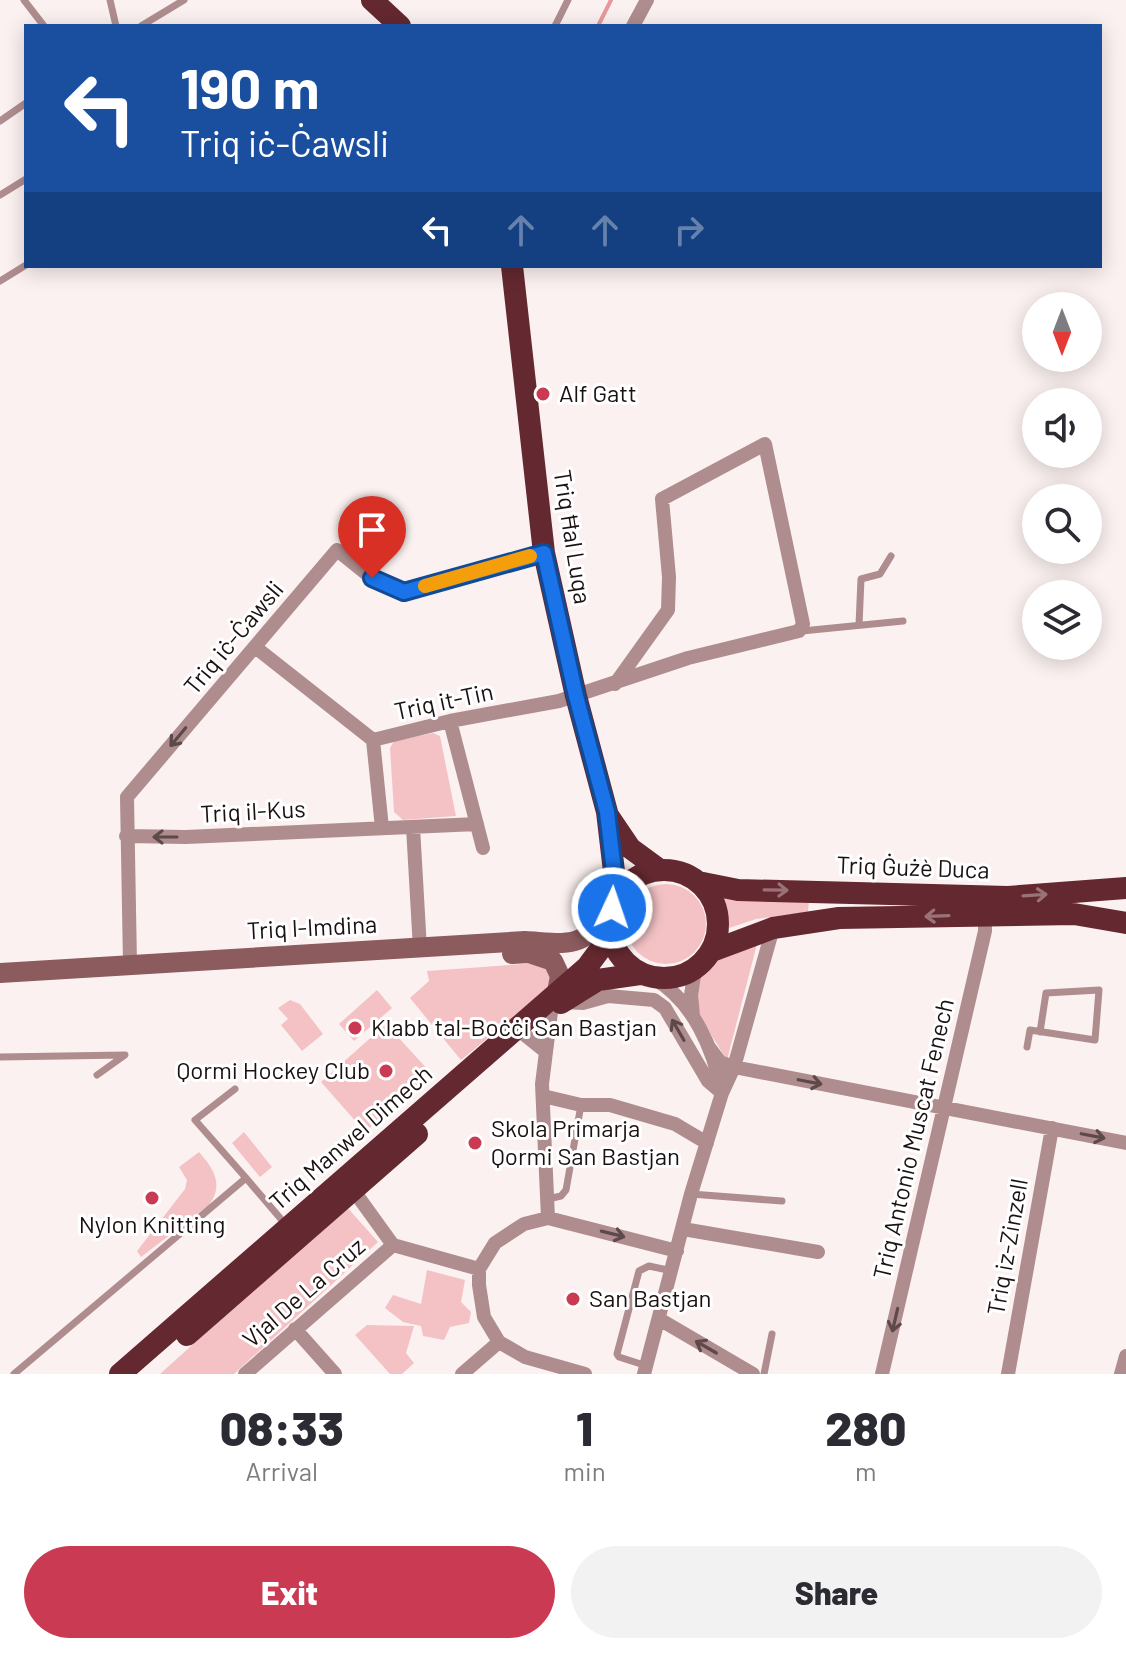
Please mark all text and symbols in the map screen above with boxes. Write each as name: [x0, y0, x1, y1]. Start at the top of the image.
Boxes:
text: 190 m: [180, 53, 319, 120]
icon: left: [48, 56, 152, 160]
text: Triq iċ-Ċawsli: [180, 121, 389, 164]
icon: left: [415, 208, 459, 252]
icon: ahead: [499, 208, 543, 252]
icon: ahead: [583, 208, 627, 252]
icon: right: [667, 208, 711, 252]
north arrow: [1022, 292, 1102, 372]
map controls: [1022, 292, 1102, 660]
place label: Alf Gatt: [559, 378, 637, 407]
marker: Alf Gatt: [534, 385, 552, 403]
button: sound: [1022, 388, 1102, 468]
street label: Triq Ħal Luqa: [549, 468, 598, 606]
button: search: [1022, 484, 1102, 564]
pin: [338, 496, 406, 578]
icon: arrive: [350, 508, 394, 552]
street label: Triq iċ-Ċawsli: [177, 574, 289, 700]
button: layers: [1022, 580, 1102, 660]
street label: Triq it-Tin: [392, 676, 496, 725]
one-way arrow: [170, 726, 188, 747]
street label: Triq il-Kus: [200, 793, 306, 828]
one-way arrow: [152, 829, 179, 844]
street label: Triq Ġużè Duca: [836, 849, 990, 884]
position arrow: [570, 866, 654, 950]
one-way arrow: [762, 882, 789, 898]
one-way arrow: [1021, 887, 1048, 902]
one-way arrow: [924, 908, 951, 923]
street label: Triq l-Imdina: [246, 909, 378, 944]
street label: Triq Antonio Muscat Fenech: [866, 995, 959, 1282]
place label: Klabb tal-Boċċi San Bastjan: [371, 1012, 657, 1041]
one-way arrow: [670, 1018, 685, 1042]
marker: Klabb tal-Boċċi San Bastjan: [346, 1019, 364, 1037]
place label: Qormi Hockey Club: [176, 1055, 370, 1084]
street label: Triq Manwel Dimech: [263, 1058, 437, 1215]
marker: Qormi Hockey Club: [377, 1062, 395, 1080]
one-way arrow: [797, 1076, 822, 1091]
place label: Skola Primarja Qormi San Bastjan: [491, 1113, 680, 1170]
one-way arrow: [1080, 1129, 1105, 1144]
marker: Skola Primarja Qormi San Bastjan: [466, 1134, 484, 1152]
street label: Triq iz-Zinzell: [980, 1176, 1033, 1317]
marker: Nylon Knitting: [143, 1189, 161, 1207]
place label: Nylon Knitting: [79, 1209, 225, 1238]
one-way arrow: [599, 1228, 625, 1243]
street label: Vjal De La Cruz: [236, 1231, 370, 1353]
place label: San Bastjan: [589, 1283, 711, 1312]
marker: San Bastjan: [564, 1290, 582, 1308]
one-way arrow: [887, 1306, 902, 1332]
one-way arrow: [695, 1339, 718, 1355]
text: 08:33: [220, 1398, 344, 1456]
text: 1: [576, 1398, 593, 1456]
text: 280: [825, 1398, 906, 1456]
text: Arrival: [245, 1455, 318, 1486]
text: min: [564, 1455, 606, 1486]
text: m: [855, 1455, 877, 1486]
button: Exit: [24, 1546, 555, 1638]
button: Share: [571, 1546, 1102, 1638]

